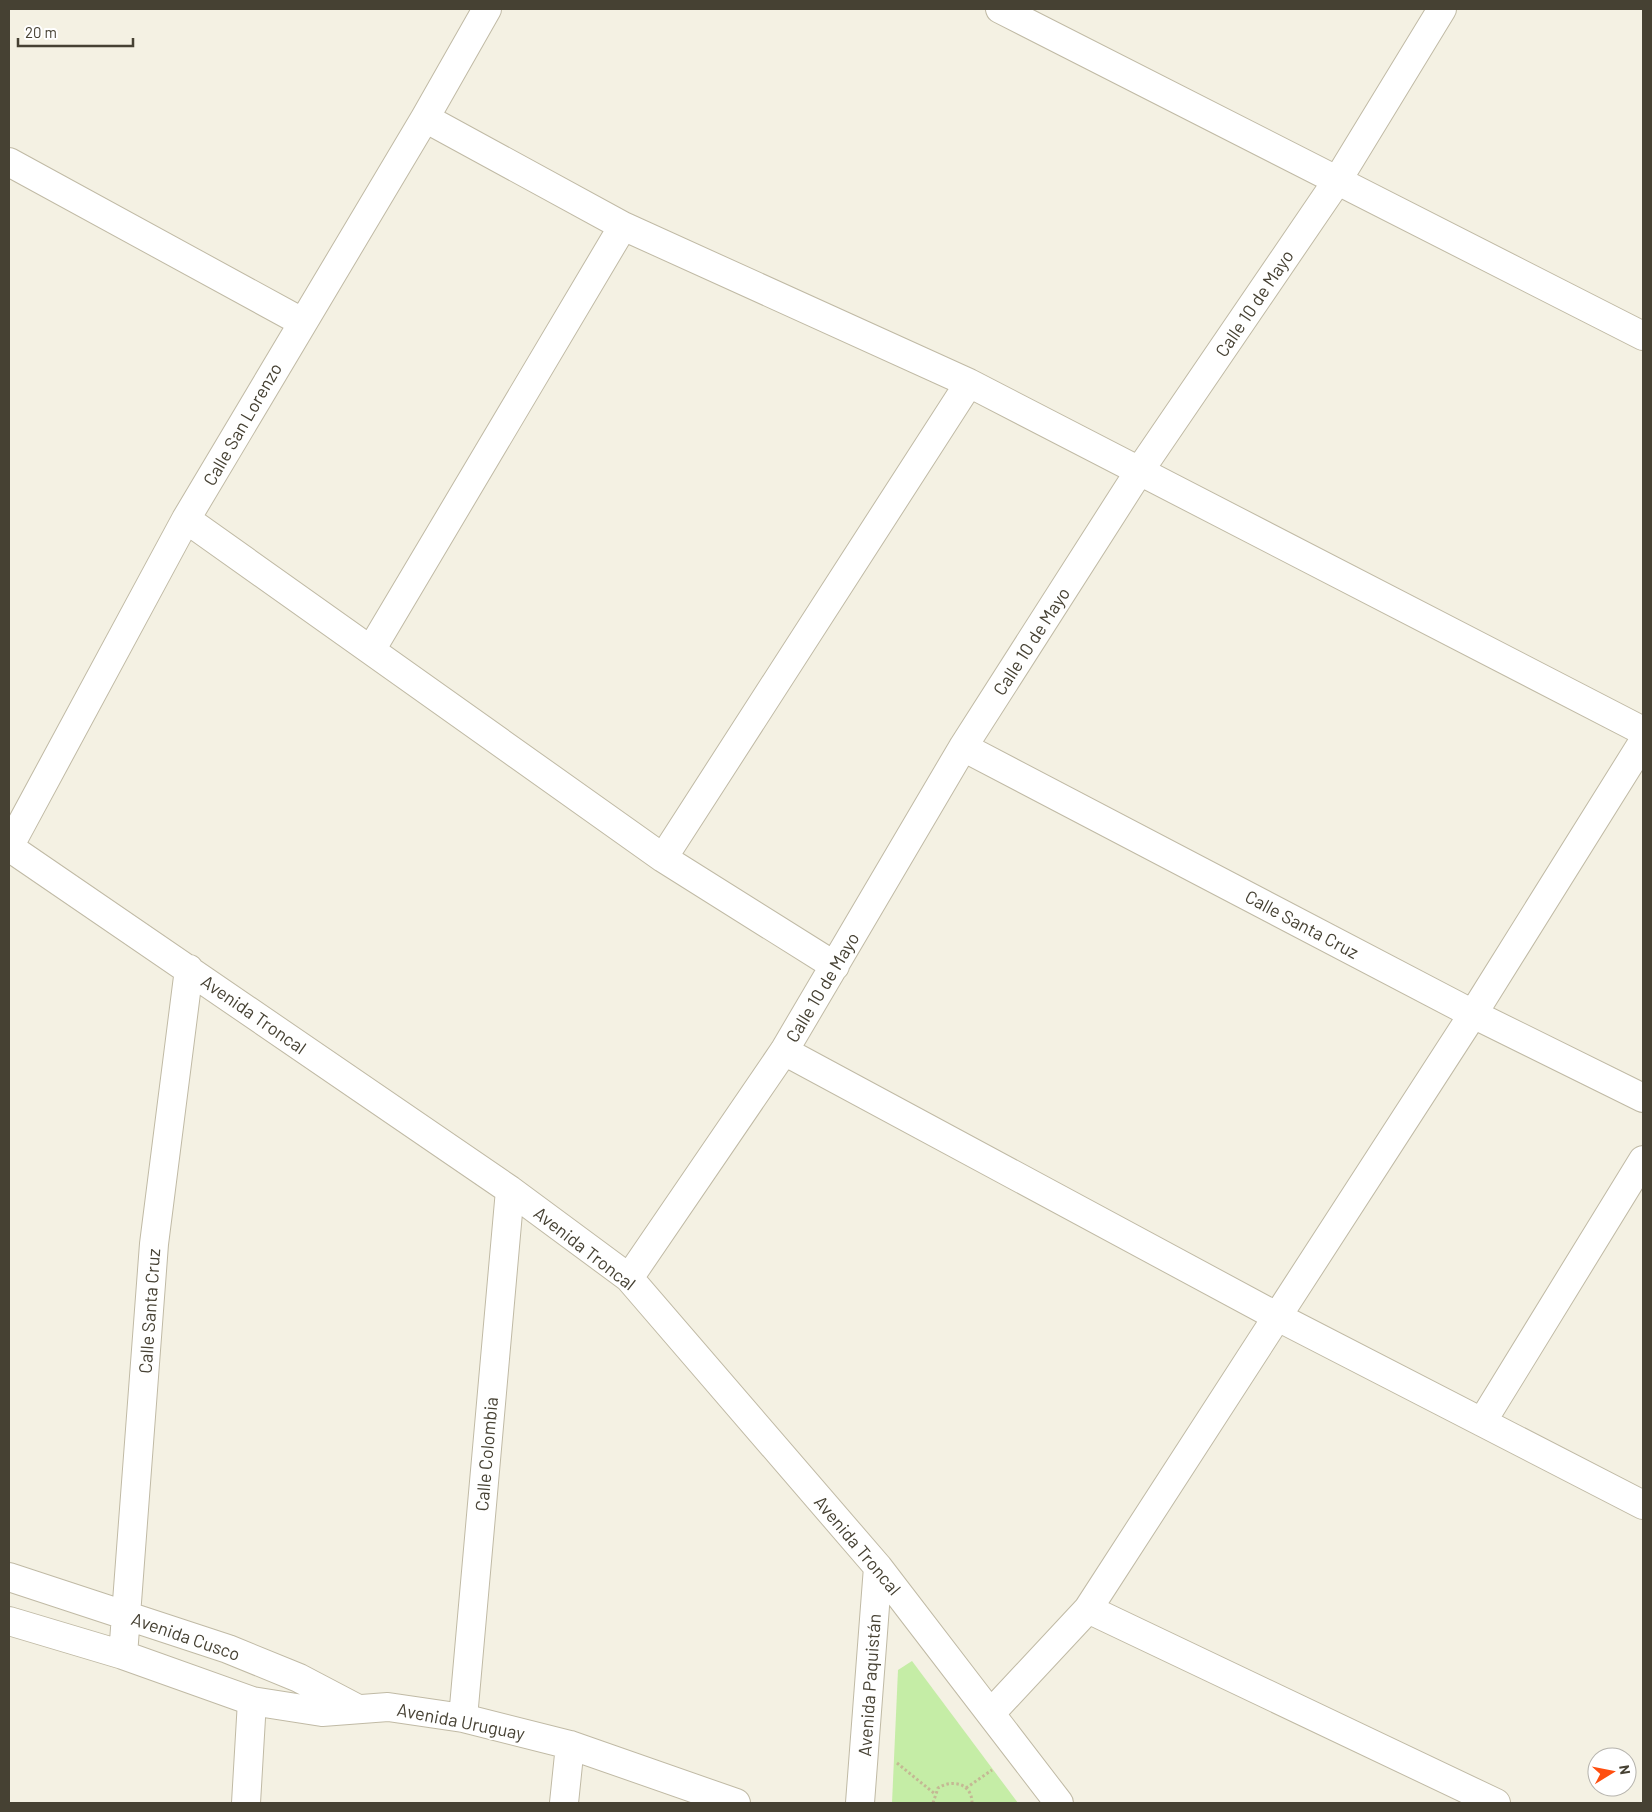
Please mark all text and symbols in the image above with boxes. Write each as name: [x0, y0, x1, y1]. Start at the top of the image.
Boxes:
scale bar: [18, 15, 132, 47]
text: 20 m: [25, 23, 57, 41]
street label: Calle 10 de Mayo: [1210, 245, 1298, 361]
street label: Calle San Lorenzo: [198, 359, 286, 489]
street label: Calle 10 de Mayo: [988, 583, 1074, 699]
street label: Calle Santa Cruz: [1241, 885, 1363, 963]
street label: Calle 10 de Mayo: [781, 928, 863, 1046]
street label: Avenida Troncal: [197, 970, 311, 1058]
street label: Avenida Troncal: [530, 1201, 640, 1295]
street label: Calle Santa Cruz: [134, 1248, 164, 1374]
street label: Calle Colombia: [470, 1396, 502, 1512]
street label: Avenida Troncal: [810, 1491, 906, 1599]
street label: Avenida Cusco: [129, 1607, 243, 1665]
street label: Avenida Paquistán: [853, 1613, 885, 1757]
street label: Avenida Uruguay: [395, 1698, 527, 1744]
north arrow: [1587, 1747, 1637, 1797]
text: N: [1616, 1764, 1634, 1776]

